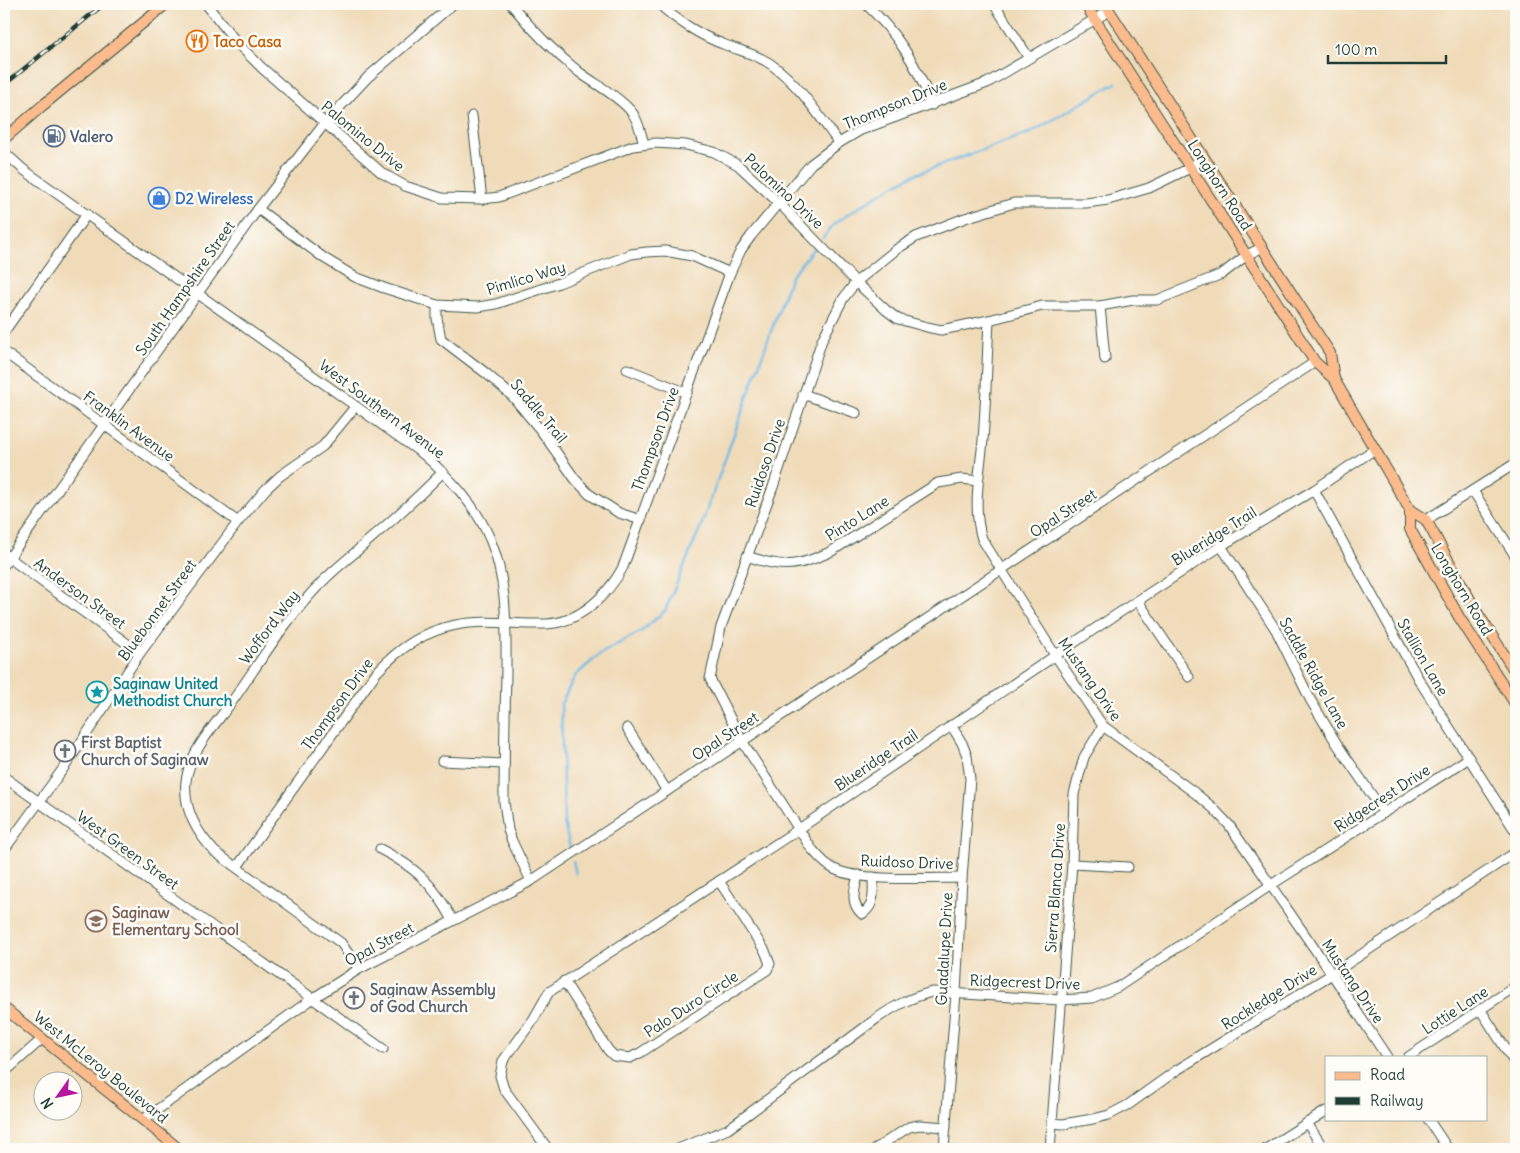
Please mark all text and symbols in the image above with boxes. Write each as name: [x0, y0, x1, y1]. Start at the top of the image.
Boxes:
restaurant icon: Taco Casa: [185, 29, 209, 53]
place label: Taco Casa: [213, 32, 282, 51]
scale bar: [1328, 32, 1445, 64]
text: 100 m: [1335, 40, 1377, 59]
street label: Thompson Drive: [841, 75, 949, 133]
street label: Palomino Drive: [318, 97, 408, 175]
fuel station icon: Valero: [42, 124, 66, 148]
place label: Valero: [70, 127, 114, 146]
street label: Longhorn Road: [1184, 136, 1256, 234]
street label: Palomino Drive: [740, 149, 828, 233]
shop icon: D2 Wireless: [147, 186, 171, 210]
place label: D2 Wireless: [175, 189, 253, 208]
street label: South Hampshire Street: [131, 217, 239, 359]
street label: Pimlico Way: [484, 257, 568, 299]
street label: West Southern Avenue: [315, 355, 449, 463]
street label: Saddle Trail: [507, 375, 571, 447]
street label: Thompson Drive: [627, 384, 683, 494]
street label: Franklin Avenue: [80, 387, 178, 465]
street label: Ruidoso Drive: [741, 416, 789, 510]
street label: Opal Street: [1026, 484, 1100, 542]
street label: Pinto Lane: [822, 491, 892, 545]
street label: Blueridge Trail: [1168, 502, 1260, 570]
street label: Longhorn Road: [1427, 539, 1497, 639]
street label: Anderson Street: [30, 553, 130, 633]
street label: Bluebonnet Street: [114, 556, 200, 664]
street label: Wofford Way: [235, 586, 303, 668]
street label: Saddle Ridge Lane: [1275, 614, 1353, 732]
street label: Stallion Lane: [1393, 615, 1453, 699]
street label: Mustang Drive: [1054, 634, 1126, 724]
street label: Thompson Drive: [297, 654, 377, 754]
place label: Saginaw United Methodist Church: [113, 674, 233, 710]
place icon: Saginaw United Methodist Church: [85, 680, 109, 704]
street label: Opal Street: [688, 707, 762, 765]
street label: Blueridge Trail: [831, 725, 921, 795]
place label: First Baptist Church of Saginaw: [81, 733, 209, 770]
church icon: First Baptist Church of Saginaw: [53, 739, 77, 763]
street label: Ridgecrest Drive: [1330, 760, 1434, 836]
street label: West Green Street: [73, 807, 183, 893]
street label: Sierra Blanca Drive: [1041, 823, 1069, 953]
street label: Ruidoso Drive: [860, 851, 954, 873]
street label: Guadalupe Drive: [932, 892, 956, 1006]
place label: Saginaw Elementary School: [112, 903, 239, 940]
school or university icon: Saginaw Elementary School: [84, 909, 108, 933]
street label: Opal Street: [341, 918, 417, 970]
street label: Mustang Drive: [1318, 935, 1388, 1027]
street label: Rockledge Drive: [1218, 960, 1320, 1034]
street label: Palo Duro Circle: [640, 967, 742, 1041]
street label: Ridgecrest Drive: [969, 971, 1081, 993]
place label: Saginaw Assembly of God Church: [370, 980, 496, 1016]
street label: Lottie Lane: [1418, 982, 1492, 1038]
church icon: Saginaw Assembly of God Church: [342, 986, 366, 1010]
street label: West McLeroy Boulevard: [30, 1007, 172, 1127]
legend: [1325, 1056, 1488, 1120]
text: Road: [1370, 1065, 1405, 1084]
north arrow: [32, 1070, 82, 1120]
text: Railway: [1370, 1091, 1424, 1110]
text: N: [37, 1094, 57, 1112]

